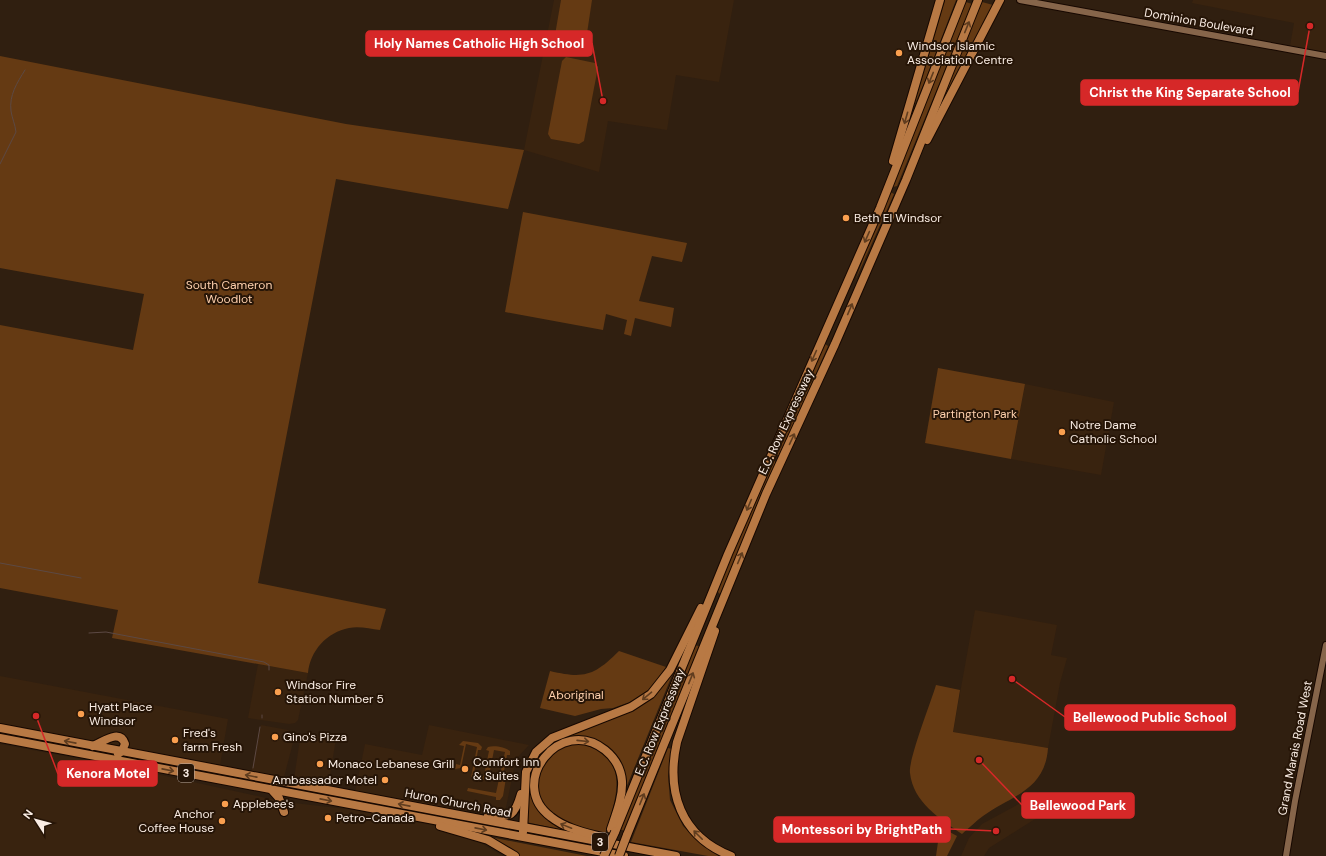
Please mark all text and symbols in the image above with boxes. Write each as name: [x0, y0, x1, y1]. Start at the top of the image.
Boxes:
street label: Dominion Boulevard: [1143, 5, 1255, 39]
one-way arrow: [964, 21, 972, 33]
callout: Holy Names Catholic High School: [366, 31, 592, 56]
text: Holy Names Catholic High School: [374, 35, 584, 52]
place label: Windsor Islamic Association Centre: [907, 38, 1013, 68]
marker: Windsor Islamic Association Centre: [894, 48, 904, 58]
one-way arrow: [927, 71, 935, 83]
callout: Christ the King Separate School: [1081, 80, 1298, 105]
text: Christ the King Separate School: [1089, 84, 1291, 101]
one-way arrow: [902, 111, 909, 124]
place label: Beth El Windsor: [854, 210, 942, 226]
marker: Beth El Windsor: [841, 213, 851, 223]
one-way arrow: [863, 231, 870, 243]
park label: South Cameron Woodlot: [186, 277, 272, 307]
one-way arrow: [847, 303, 855, 315]
one-way arrow: [810, 350, 818, 362]
street label: E.C. Row Expressway: [755, 367, 817, 477]
park label: Partington Park: [933, 406, 1017, 422]
place label: Notre Dame Catholic School: [1070, 417, 1157, 447]
marker: Notre Dame Catholic School: [1057, 427, 1067, 437]
one-way arrow: [789, 433, 796, 445]
one-way arrow: [745, 498, 753, 510]
one-way arrow: [737, 552, 744, 564]
street label: E.C. Row Expressway: [631, 666, 689, 778]
one-way arrow: [687, 673, 695, 685]
place label: Windsor Fire Station Number 5: [286, 677, 384, 707]
street label: Grand Marais Road West: [1274, 679, 1316, 817]
marker: Windsor Fire Station Number 5: [273, 687, 283, 697]
park label: Aboriginal: [548, 687, 604, 703]
one-way arrow: [642, 692, 652, 701]
place label: Hyatt Place Windsor: [89, 699, 152, 729]
callout: Bellewood Public School: [1065, 705, 1235, 730]
marker: Hyatt Place Windsor: [76, 709, 86, 719]
text: Bellewood Public School: [1073, 709, 1227, 726]
place label: Fred's farm Fresh: [183, 725, 242, 755]
place label: Gino's Pizza: [283, 729, 347, 745]
marker: Gino's Pizza: [270, 732, 280, 742]
marker: Fred's farm Fresh: [170, 735, 180, 745]
one-way arrow: [64, 737, 77, 745]
one-way arrow: [576, 737, 589, 745]
place label: Comfort Inn & Suites: [473, 754, 539, 784]
place label: Monaco Lebanese Grill: [328, 756, 454, 772]
marker: Monaco Lebanese Grill: [315, 759, 325, 769]
callout: Kenora Motel: [58, 761, 157, 786]
road number: 3: [178, 764, 194, 782]
marker: Comfort Inn & Suites: [460, 764, 470, 774]
text: Kenora Motel: [66, 765, 150, 782]
one-way arrow: [161, 766, 174, 774]
one-way arrow: [245, 772, 258, 780]
place label: Ambassador Motel: [272, 772, 377, 788]
marker: Ambassador Motel: [380, 775, 390, 785]
street label: Huron Church Road: [403, 785, 513, 821]
one-way arrow: [639, 793, 646, 805]
callout: Bellewood Park: [1022, 793, 1134, 818]
place label: Applebee's: [233, 796, 294, 812]
one-way arrow: [319, 796, 332, 804]
text: Bellewood Park: [1030, 797, 1127, 814]
marker: Applebee's: [220, 799, 230, 809]
north arrow: [16, 800, 56, 840]
one-way arrow: [398, 800, 411, 808]
place label: Anchor Coffee House: [139, 806, 215, 836]
text: N: [20, 807, 36, 821]
place label: Petro-Canada: [336, 810, 414, 826]
marker: Petro-Canada: [323, 813, 333, 823]
marker: Anchor Coffee House: [217, 816, 227, 826]
callout: Montessori by BrightPath: [774, 817, 950, 842]
one-way arrow: [561, 821, 573, 829]
text: Montessori by BrightPath: [782, 821, 942, 838]
one-way arrow: [474, 825, 487, 833]
one-way arrow: [693, 830, 703, 840]
road number: 3: [592, 833, 608, 851]

